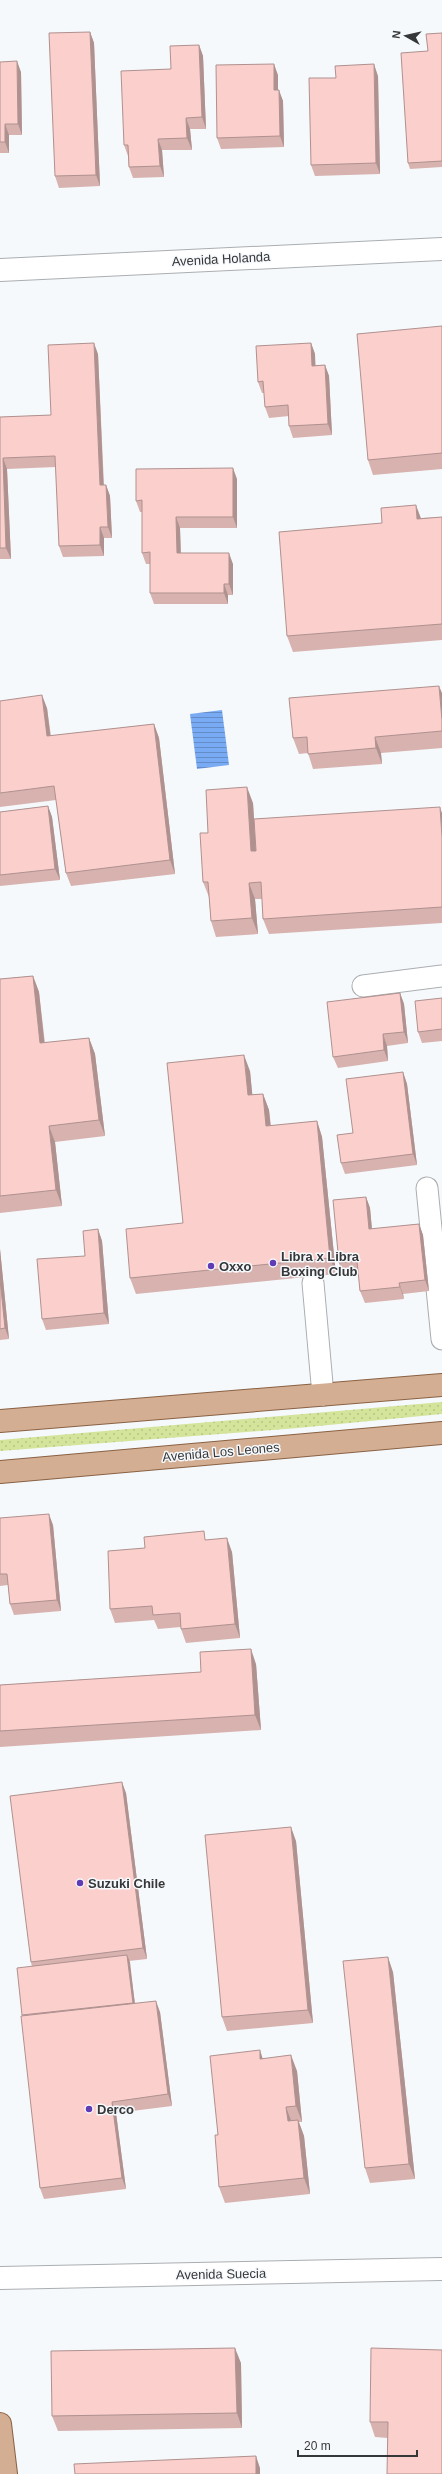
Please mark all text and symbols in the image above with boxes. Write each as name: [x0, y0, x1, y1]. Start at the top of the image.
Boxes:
north arrow: [386, 16, 426, 56]
text: N: [390, 30, 403, 39]
street label: Avenida Holanda: [171, 249, 271, 269]
place label: Libra x Libra Boxing Club: [281, 1249, 360, 1279]
marker: Libra x Libra Boxing Club: [268, 1258, 278, 1268]
place label: Oxxo: [219, 1259, 252, 1274]
marker: Oxxo: [206, 1261, 216, 1271]
street label: Avenida Los Leones: [162, 1439, 281, 1465]
place label: Suzuki Chile: [88, 1876, 165, 1891]
marker: Suzuki Chile: [75, 1878, 85, 1888]
place label: Derco: [97, 2102, 134, 2117]
marker: Derco: [84, 2104, 94, 2114]
street label: Avenida Suecia: [176, 2266, 267, 2282]
scale bar: [298, 2432, 417, 2458]
text: 20 m: [304, 2439, 331, 2453]

